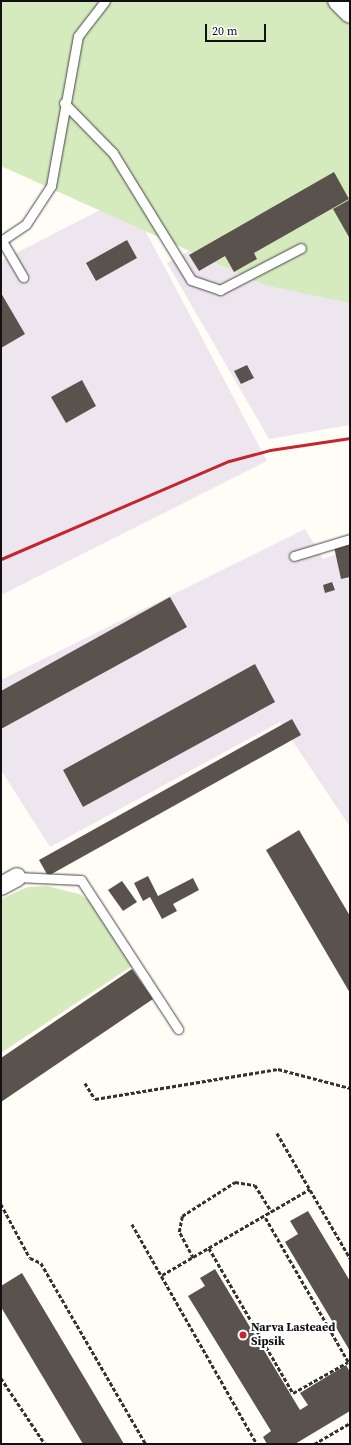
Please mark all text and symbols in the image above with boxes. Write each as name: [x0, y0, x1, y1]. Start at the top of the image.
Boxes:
scale bar: [207, 16, 268, 42]
text: 20 m: [212, 23, 238, 39]
place label: Narva Lasteaed Sipsik: [251, 1321, 335, 1349]
marker: Narva Lasteaed Sipsik: [238, 1330, 248, 1340]

